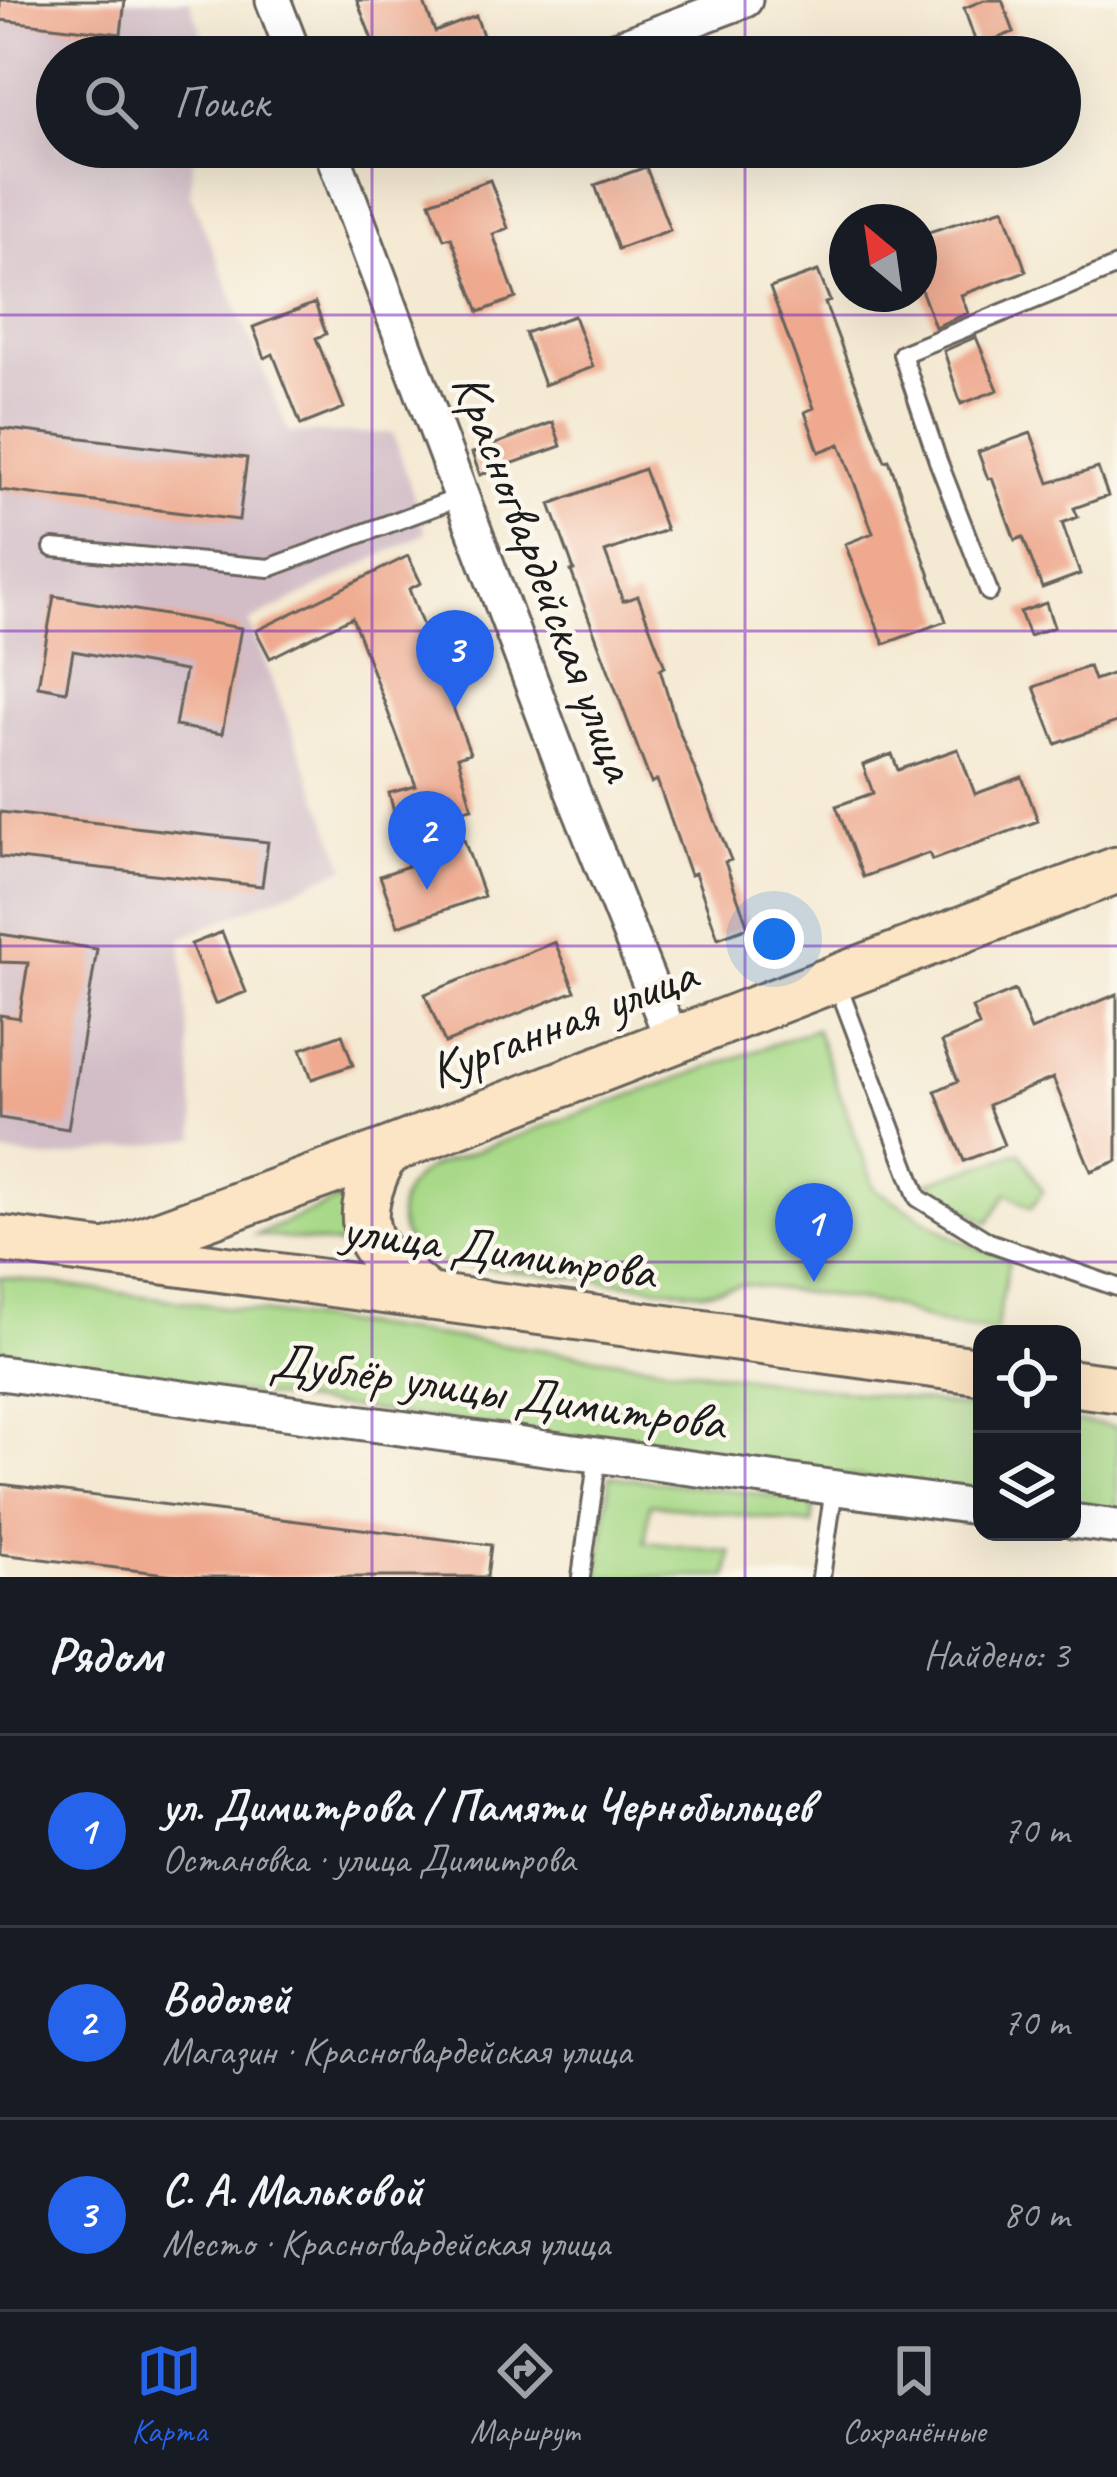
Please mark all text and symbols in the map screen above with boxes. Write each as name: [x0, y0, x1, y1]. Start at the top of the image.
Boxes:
search box: [36, 36, 1081, 168]
icon: search: [78, 69, 144, 135]
text: Поиск: [174, 74, 269, 131]
north arrow: [829, 204, 937, 312]
street label: Красногвардейская улица: [438, 364, 653, 792]
pin: 3: [416, 610, 494, 709]
pin: 2: [388, 791, 466, 890]
your location: [744, 909, 804, 969]
street label: Курганная улица: [420, 940, 708, 1102]
pin: 1: [775, 1183, 853, 1282]
street label: улица Димитрова: [335, 1196, 663, 1304]
map controls: [973, 1325, 1081, 1541]
button: locate: [973, 1325, 1081, 1433]
street label: Дублёр улицы Димитрова: [267, 1327, 733, 1455]
button: layers: [973, 1433, 1081, 1541]
text: Рядом: [48, 1623, 162, 1687]
text: Найдено: 3: [924, 1631, 1069, 1680]
text: ул. Димитрова / Памяти Чернобыльцев: [162, 1778, 813, 1835]
text: 1: [78, 1806, 96, 1855]
text: 70 m: [1003, 1806, 1069, 1855]
text: Остановка · улица Димитрова: [162, 1835, 575, 1884]
text: Водолей: [162, 1970, 290, 2027]
text: 2: [78, 1998, 96, 2047]
text: 70 m: [1003, 1998, 1069, 2047]
text: Магазин · Красногвардейская улица: [162, 2027, 631, 2076]
text: С. А. Мальковой: [162, 2162, 422, 2219]
text: 3: [78, 2190, 96, 2239]
text: 80 m: [1003, 2190, 1069, 2239]
text: Место · Красногвардейская улица: [162, 2219, 610, 2268]
tab: Карта: [132, 2338, 207, 2452]
tab: Маршрут: [470, 2338, 579, 2452]
tab: Сохранённые: [842, 2338, 985, 2452]

